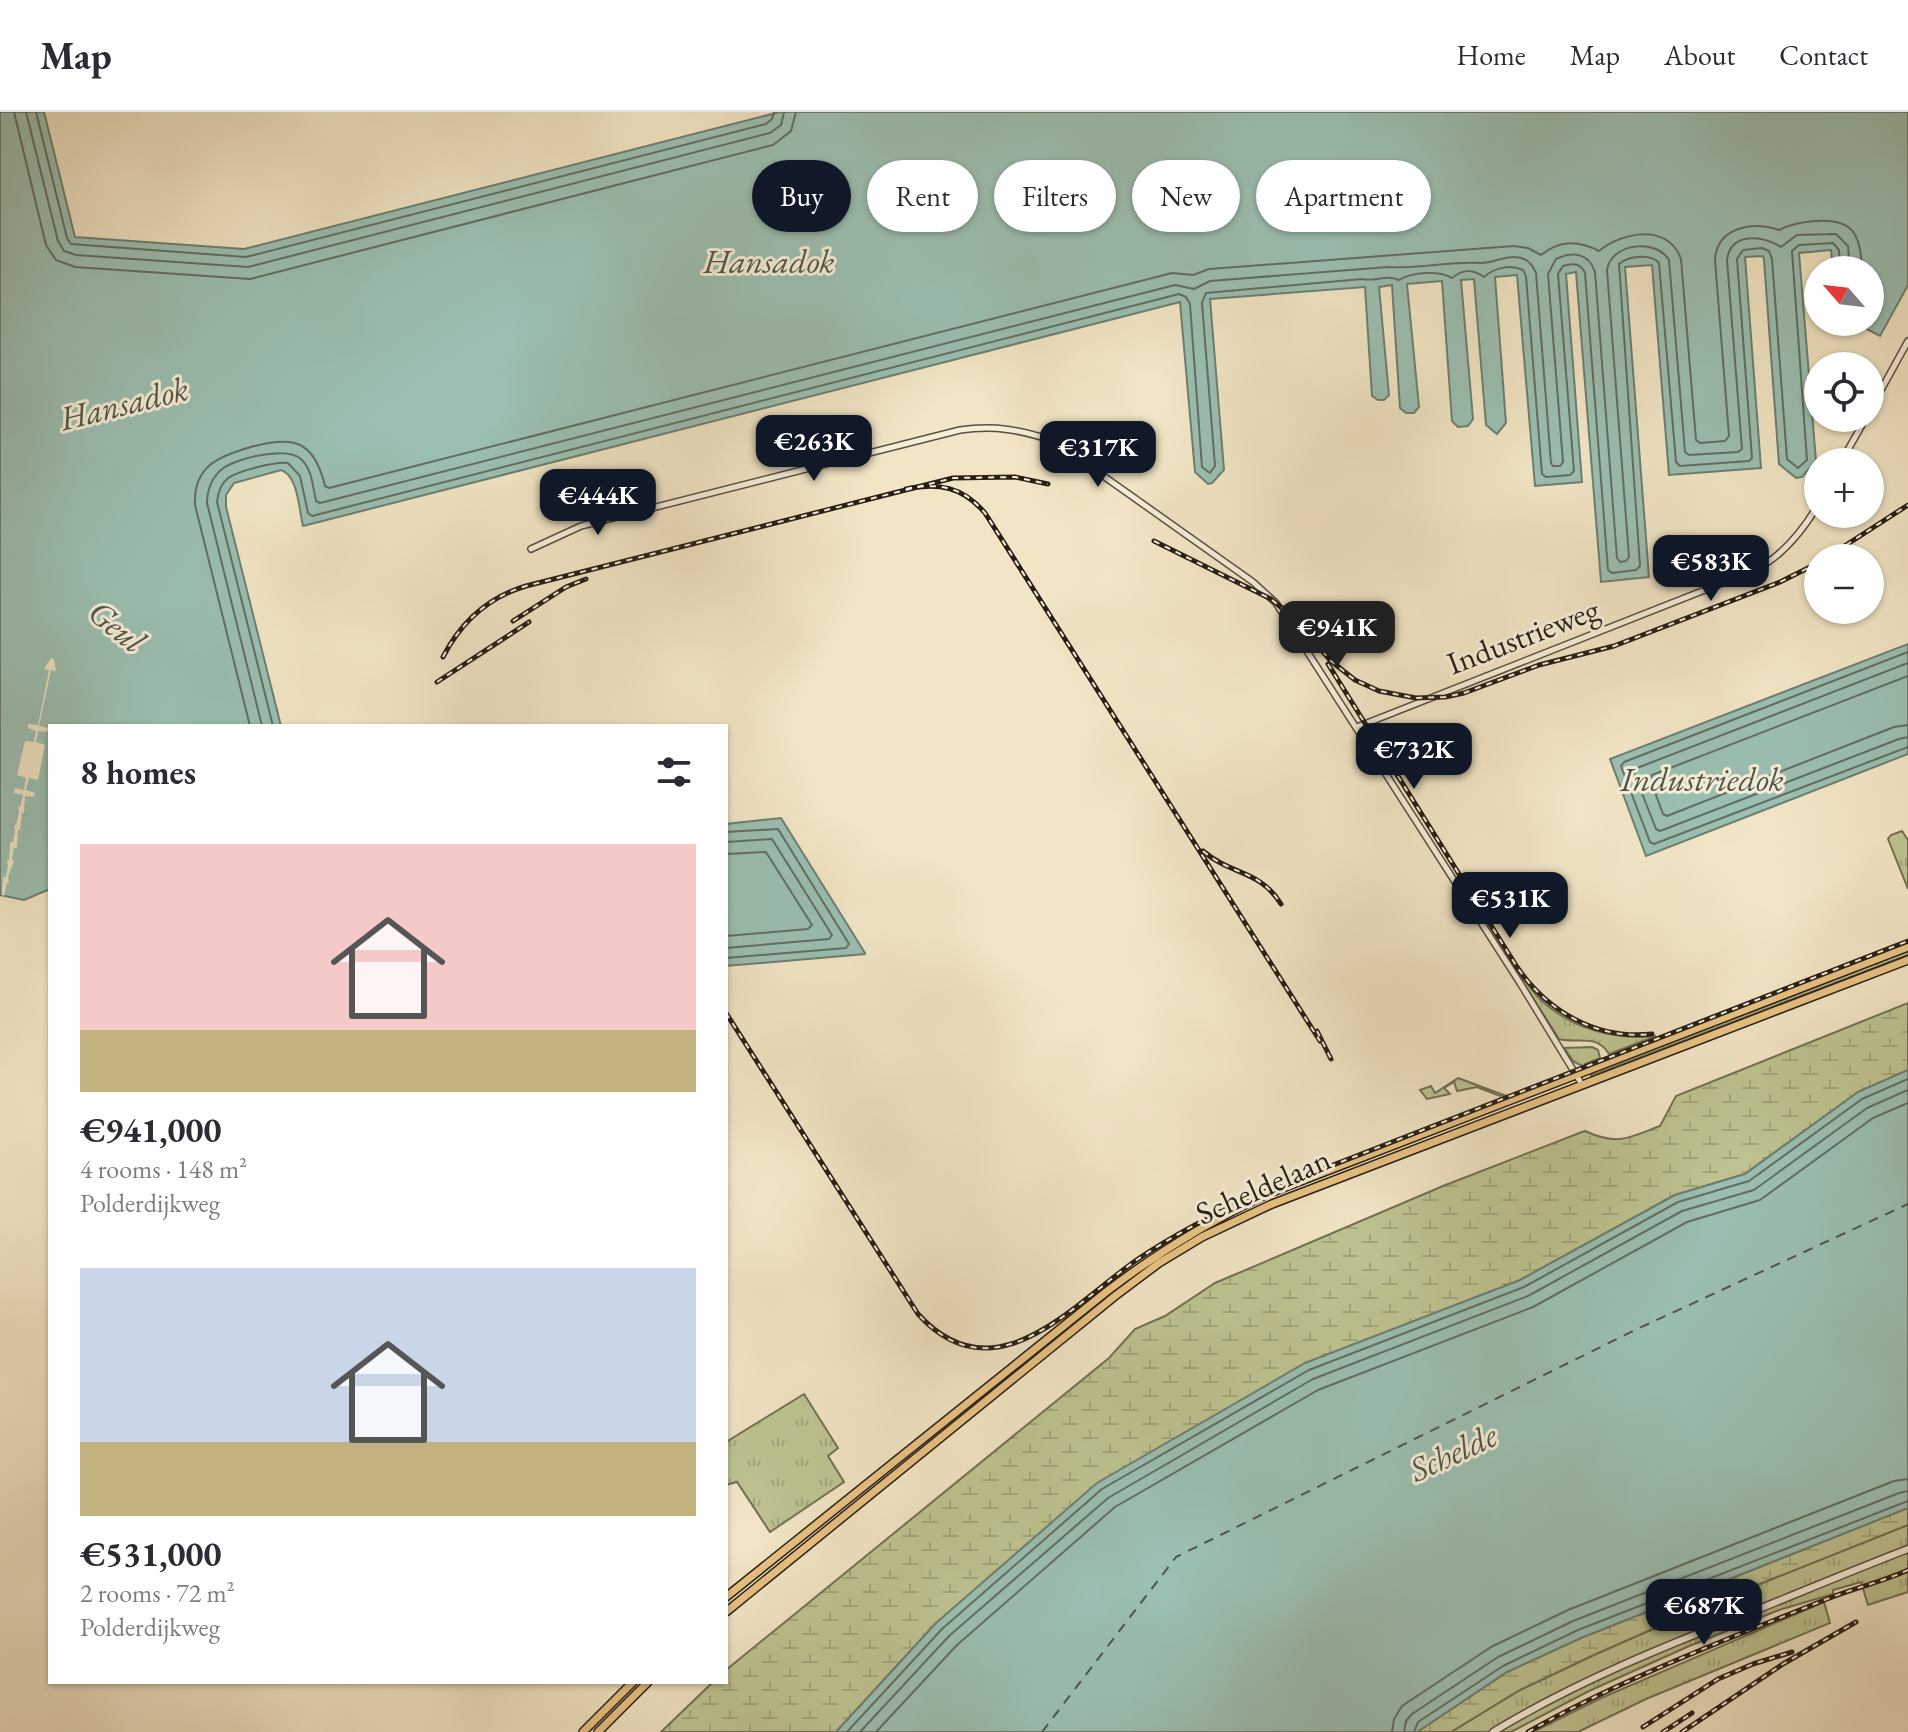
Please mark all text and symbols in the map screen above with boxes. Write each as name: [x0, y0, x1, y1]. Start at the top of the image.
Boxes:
text: Map: [40, 31, 112, 80]
text: Home: [1456, 37, 1526, 73]
text: Map: [1570, 37, 1620, 73]
text: About: [1664, 37, 1735, 73]
text: Contact: [1779, 37, 1868, 73]
chip: Buy: [752, 160, 851, 232]
chip: Rent: [867, 160, 978, 232]
chip: Filters: [994, 160, 1116, 232]
chip: New: [1132, 160, 1240, 232]
chip: Apartment: [1256, 160, 1431, 232]
water label: Hansadok: [703, 239, 834, 283]
north arrow: [1804, 256, 1884, 336]
map controls: [1804, 256, 1884, 624]
button: locate: [1804, 352, 1884, 432]
water label: Hansadok: [54, 366, 193, 440]
pin: €263K: [758, 415, 870, 483]
pin: €317K: [1042, 421, 1154, 489]
text: €263K: [774, 424, 854, 458]
text: €317K: [1058, 430, 1138, 464]
button: +: [1804, 448, 1884, 528]
pin: €444K: [542, 469, 654, 537]
text: €444K: [558, 478, 638, 512]
pin: €583K: [1655, 535, 1767, 603]
text: €583K: [1671, 544, 1751, 578]
button: −: [1804, 544, 1884, 624]
street label: Industrieweg: [1441, 587, 1606, 684]
water label: Geul: [79, 590, 156, 663]
pin: €941K: [1281, 601, 1393, 669]
text: €941K: [1297, 610, 1377, 644]
pin: €732K: [1358, 723, 1470, 791]
text: €732K: [1374, 732, 1454, 766]
text: 8 homes: [80, 750, 196, 794]
icon: filters: [652, 750, 696, 794]
water label: Industriedok: [1619, 757, 1784, 801]
pin: €531K: [1454, 872, 1566, 940]
text: €531K: [1470, 881, 1550, 915]
icon: home: [316, 896, 460, 1040]
text: €941,000: [80, 1108, 221, 1152]
street label: Scheldelaan: [1189, 1138, 1337, 1234]
text: 4 rooms · 148 m²: [80, 1152, 247, 1186]
text: Polderdijkweg: [80, 1186, 220, 1220]
icon: home: [316, 1320, 460, 1464]
water label: Schelde: [1401, 1412, 1504, 1492]
text: €531,000: [80, 1532, 221, 1576]
text: 2 rooms · 72 m²: [80, 1576, 235, 1610]
pin: €687K: [1648, 1579, 1760, 1647]
text: €687K: [1664, 1588, 1744, 1622]
text: Polderdijkweg: [80, 1610, 220, 1644]

